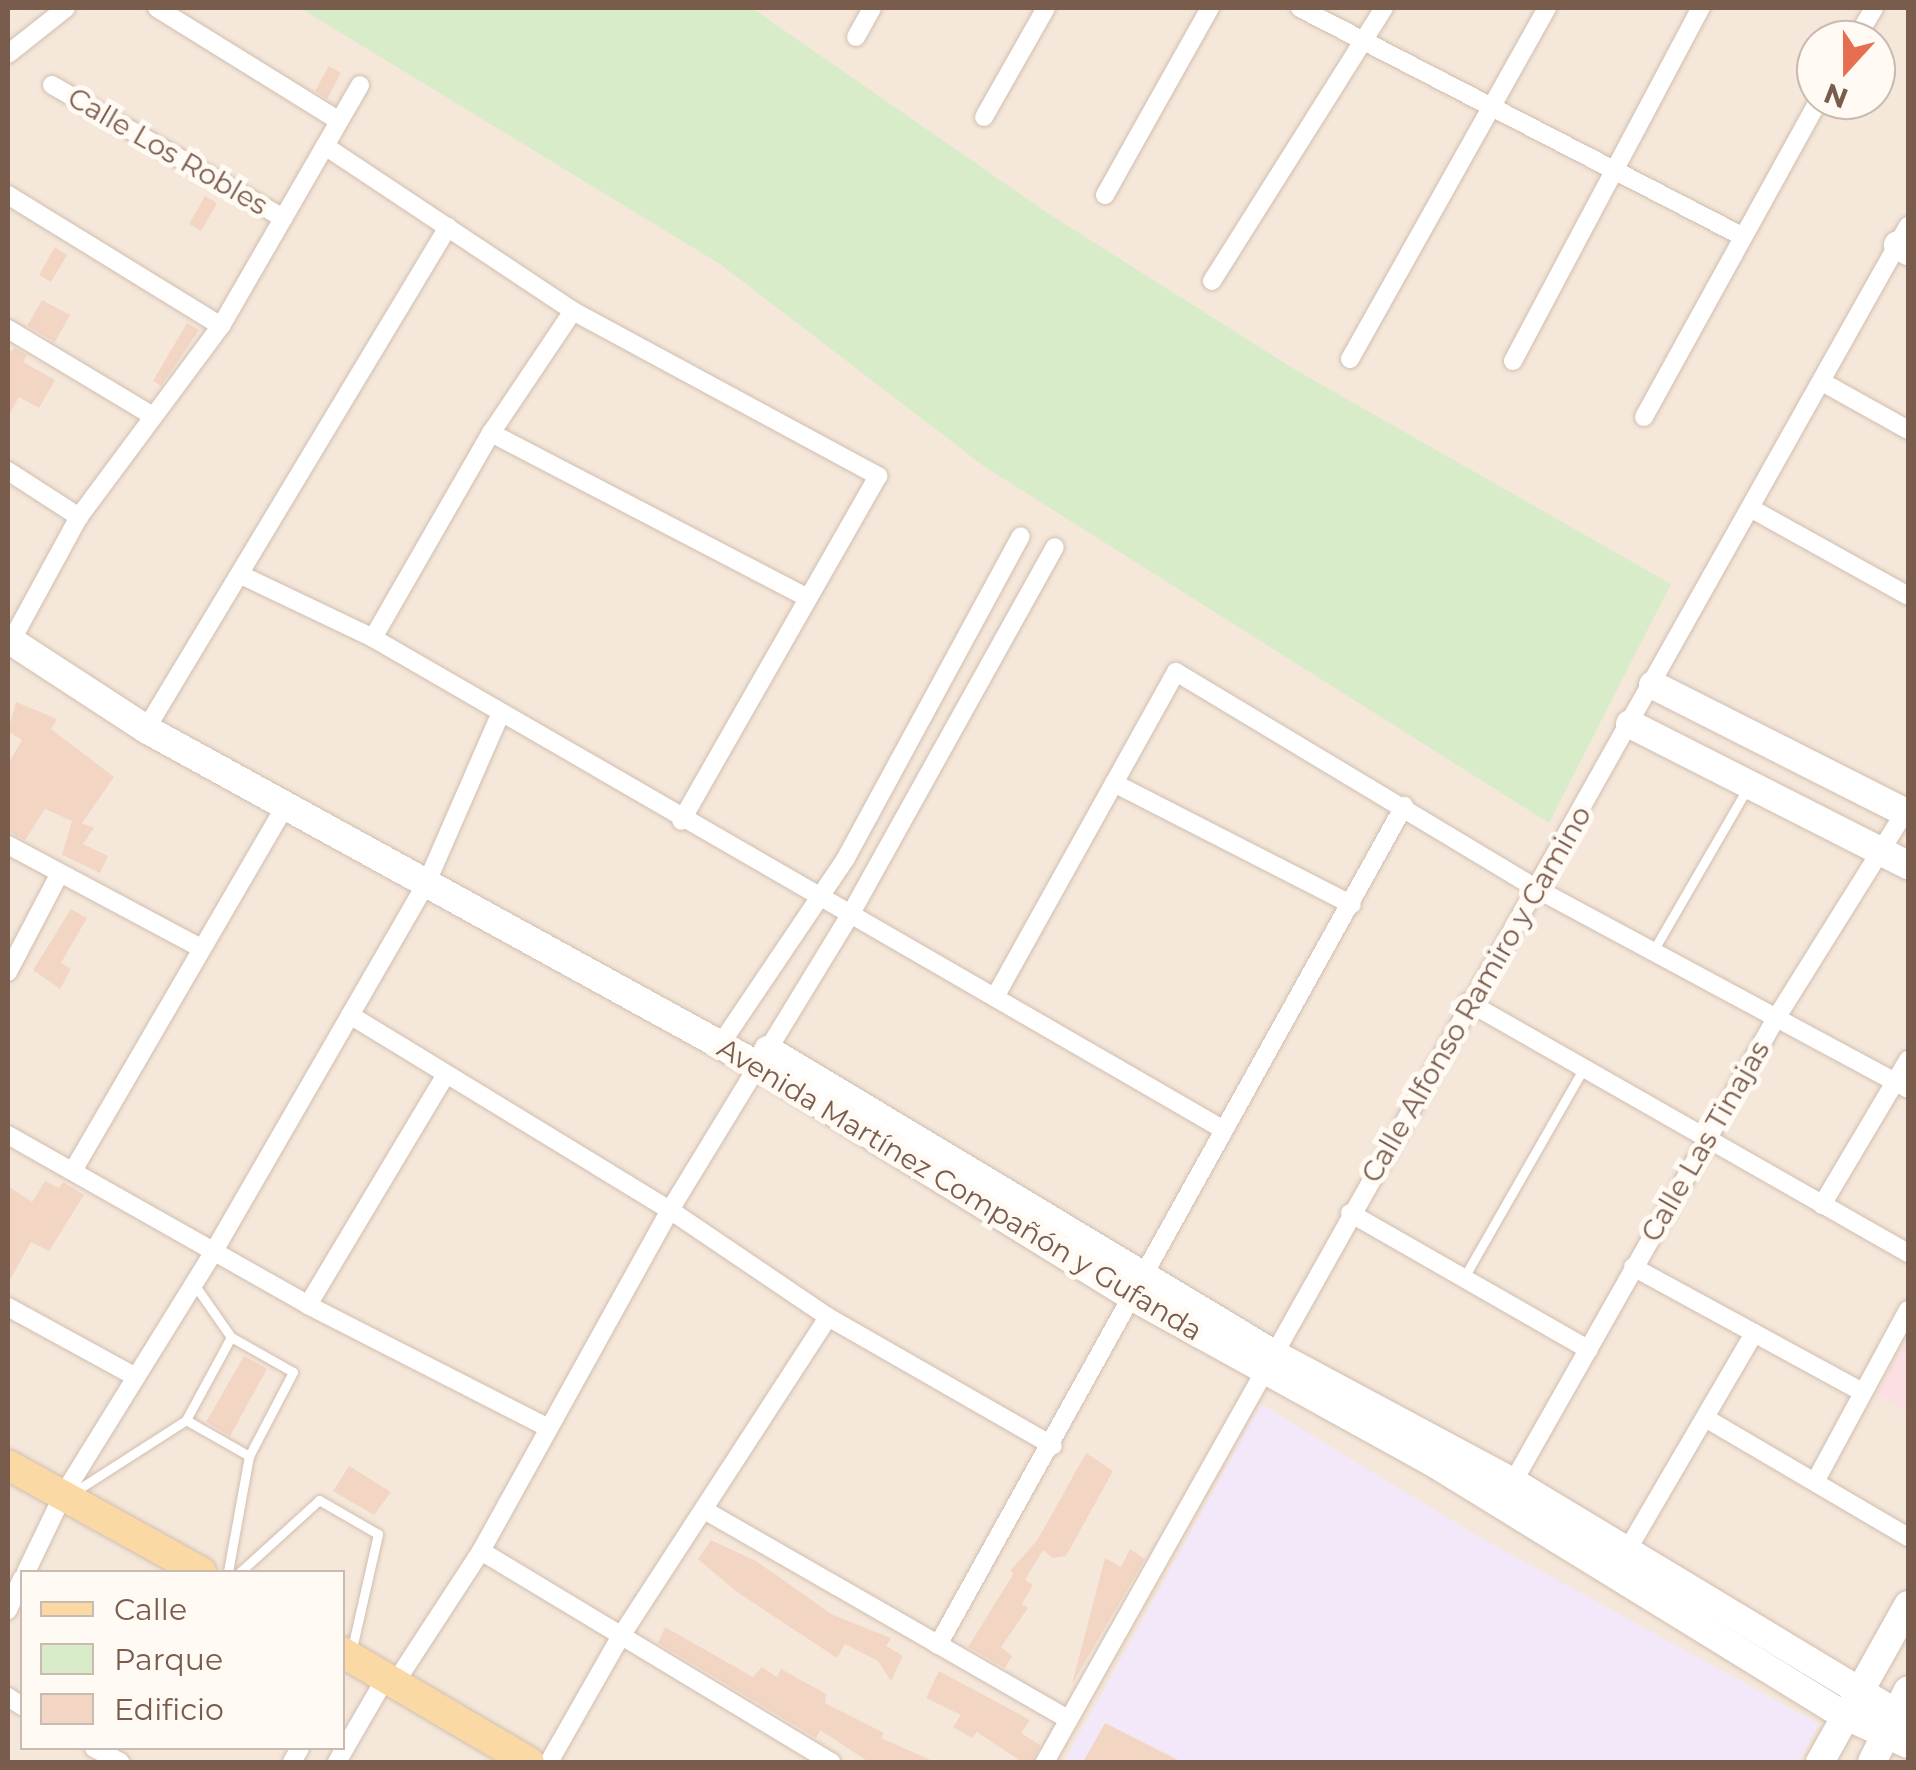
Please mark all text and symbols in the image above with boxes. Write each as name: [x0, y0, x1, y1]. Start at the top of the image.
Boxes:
north arrow: [1796, 20, 1896, 120]
text: N: [1819, 76, 1853, 116]
street label: Calle Los Robles: [62, 80, 274, 222]
street label: Calle Alfonso Ramiro y Camino: [1354, 800, 1598, 1188]
street label: Avenida Martínez Compañón y Gufanda: [712, 1031, 1208, 1347]
street label: Calle Las Tinajas: [1634, 1035, 1776, 1247]
legend: [20, 1570, 345, 1750]
text: Calle: [114, 1591, 187, 1628]
text: Parque: [114, 1641, 223, 1678]
text: Edificio: [114, 1691, 224, 1728]

